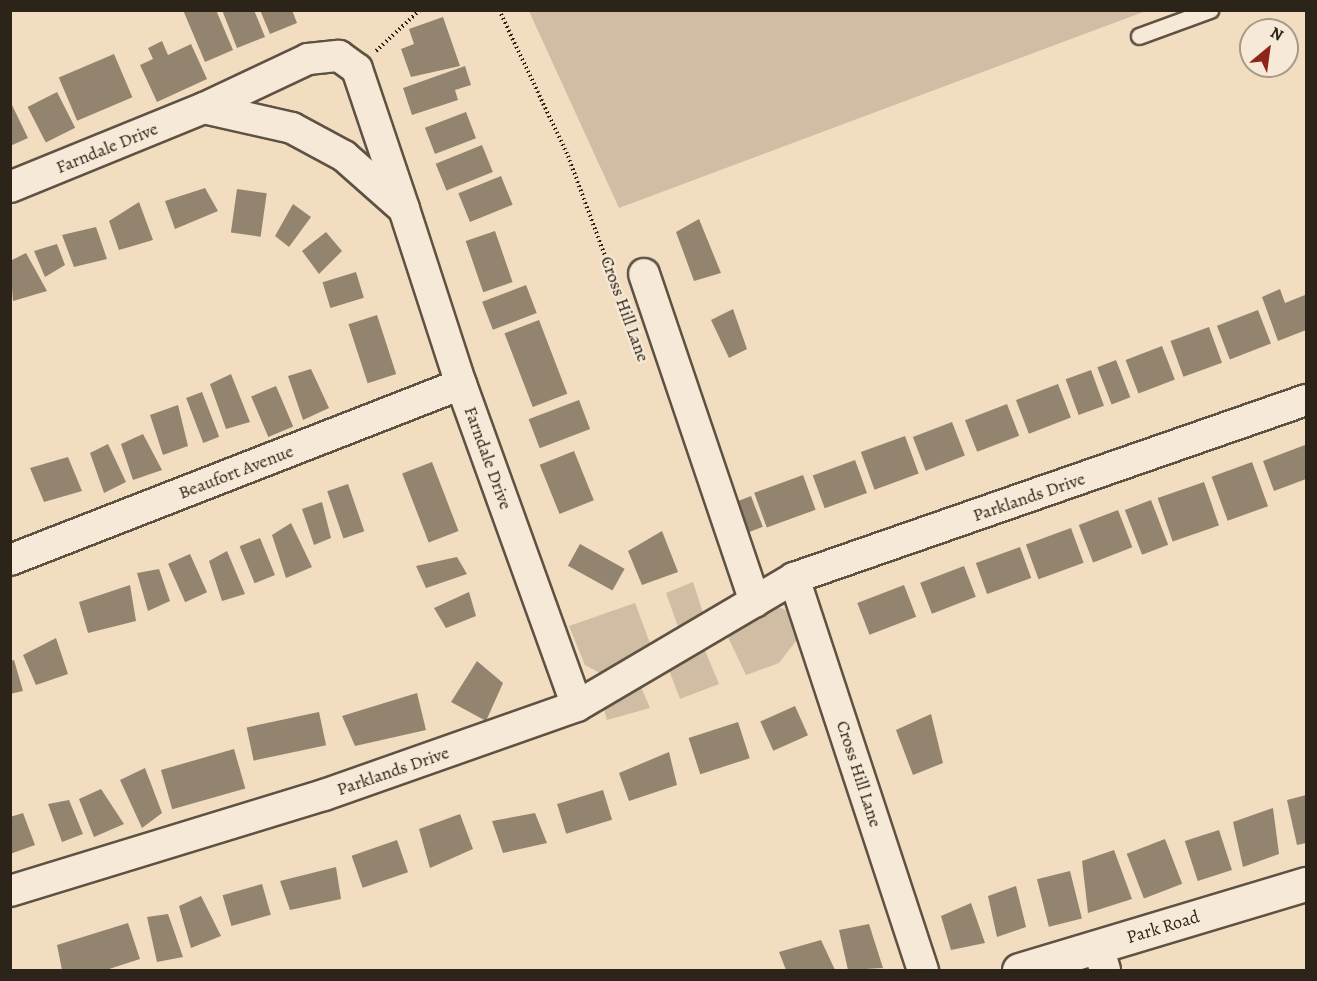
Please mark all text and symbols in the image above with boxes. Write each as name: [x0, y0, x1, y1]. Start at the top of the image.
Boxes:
north arrow: [1239, 18, 1299, 78]
text: N: [1266, 22, 1287, 46]
street label: Farndale Drive: [53, 118, 161, 178]
street label: Cross Hill Lane: [596, 253, 654, 365]
street label: Farndale Drive: [459, 404, 517, 512]
street label: Beaufort Avenue: [175, 440, 297, 504]
street label: Parklands Drive: [970, 468, 1088, 526]
street label: Cross Hill Lane: [832, 718, 886, 830]
street label: Parklands Drive: [334, 742, 452, 800]
street label: Park Road: [1124, 906, 1202, 948]

